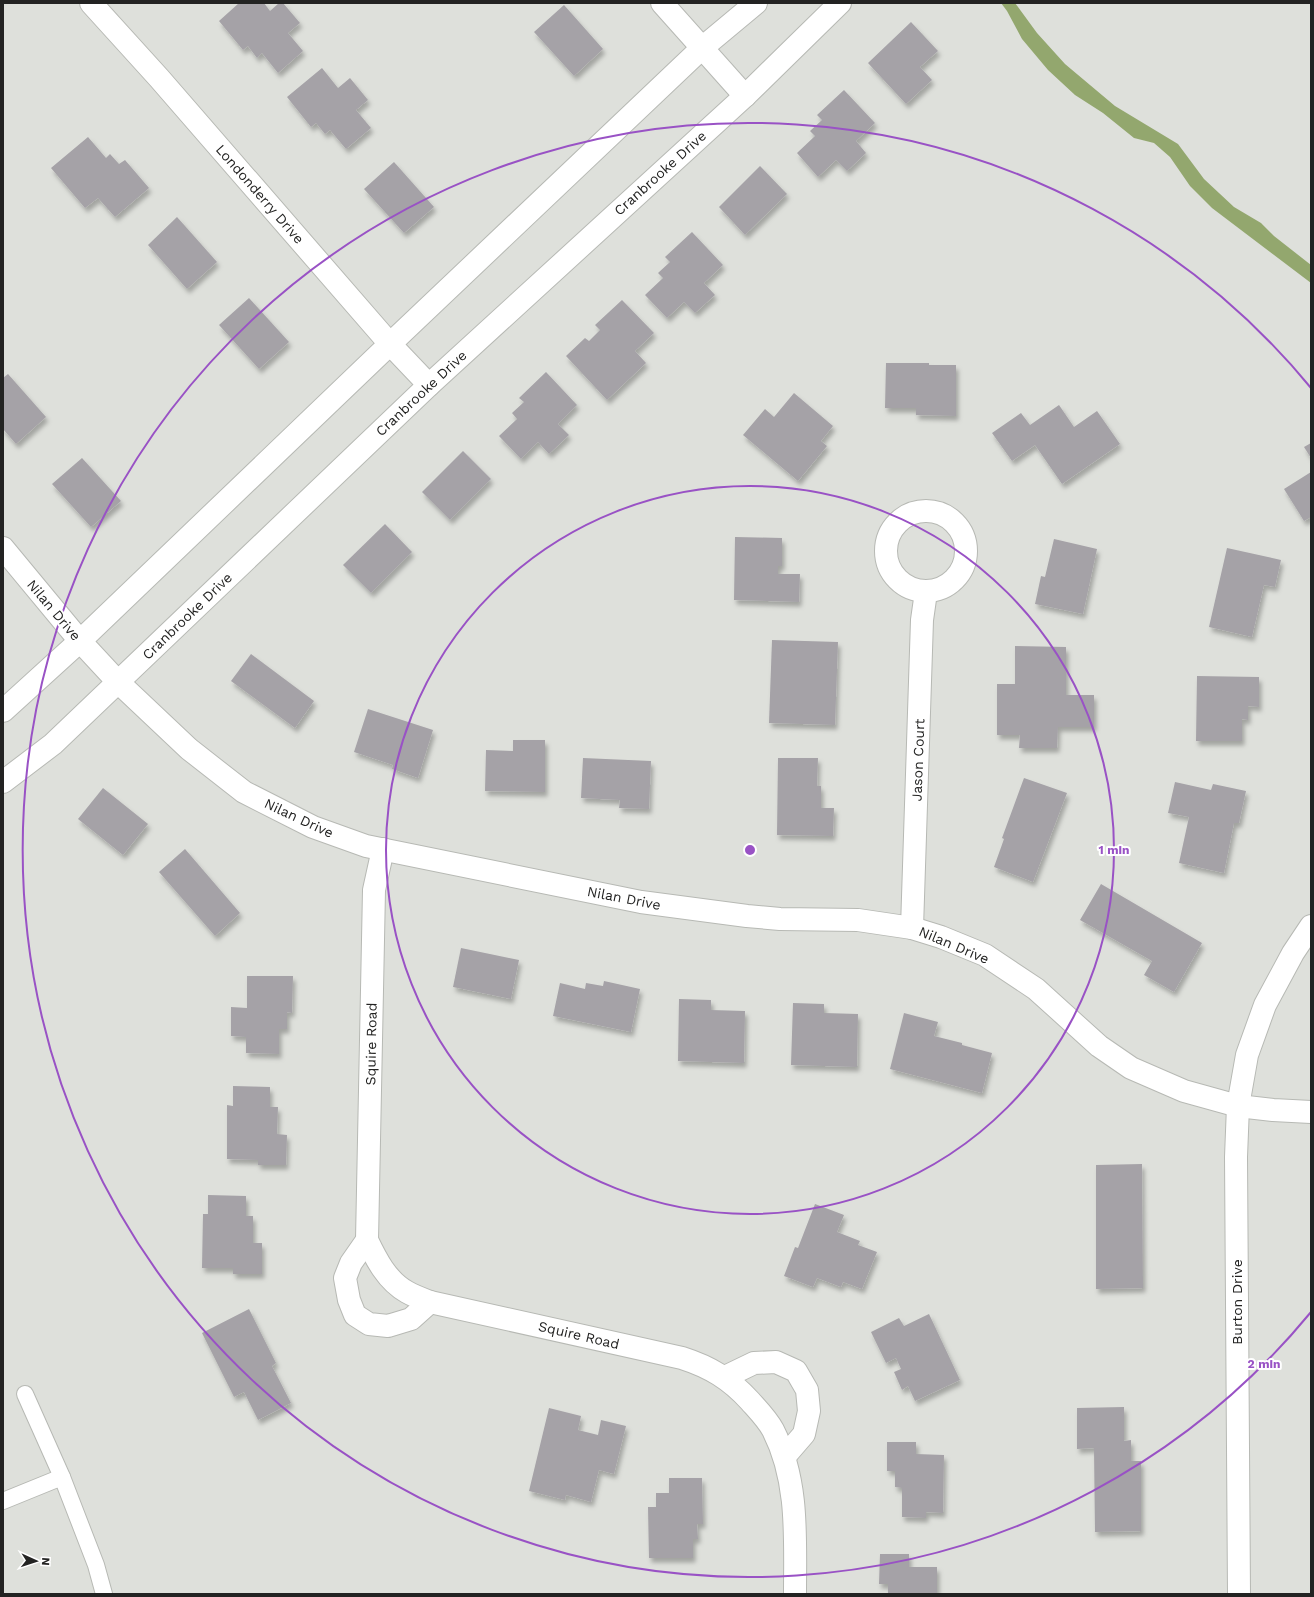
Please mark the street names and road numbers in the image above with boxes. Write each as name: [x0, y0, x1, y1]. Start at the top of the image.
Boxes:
street label: Cranbrooke Drive: [611, 128, 709, 218]
street label: Londonderry Drive: [213, 141, 307, 247]
street label: Cranbrooke Drive: [372, 347, 470, 439]
street label: Cranbrooke Drive: [139, 569, 235, 663]
street label: Nilan Drive: [24, 576, 84, 644]
street label: Jason Court: [909, 718, 927, 802]
street label: Nilan Drive: [262, 795, 336, 841]
street label: Nilan Drive: [586, 883, 662, 913]
street label: Nilan Drive: [917, 923, 991, 967]
street label: Squire Road: [362, 1003, 380, 1085]
street label: Burton Drive: [1229, 1259, 1245, 1345]
street label: Squire Road: [537, 1318, 621, 1352]

